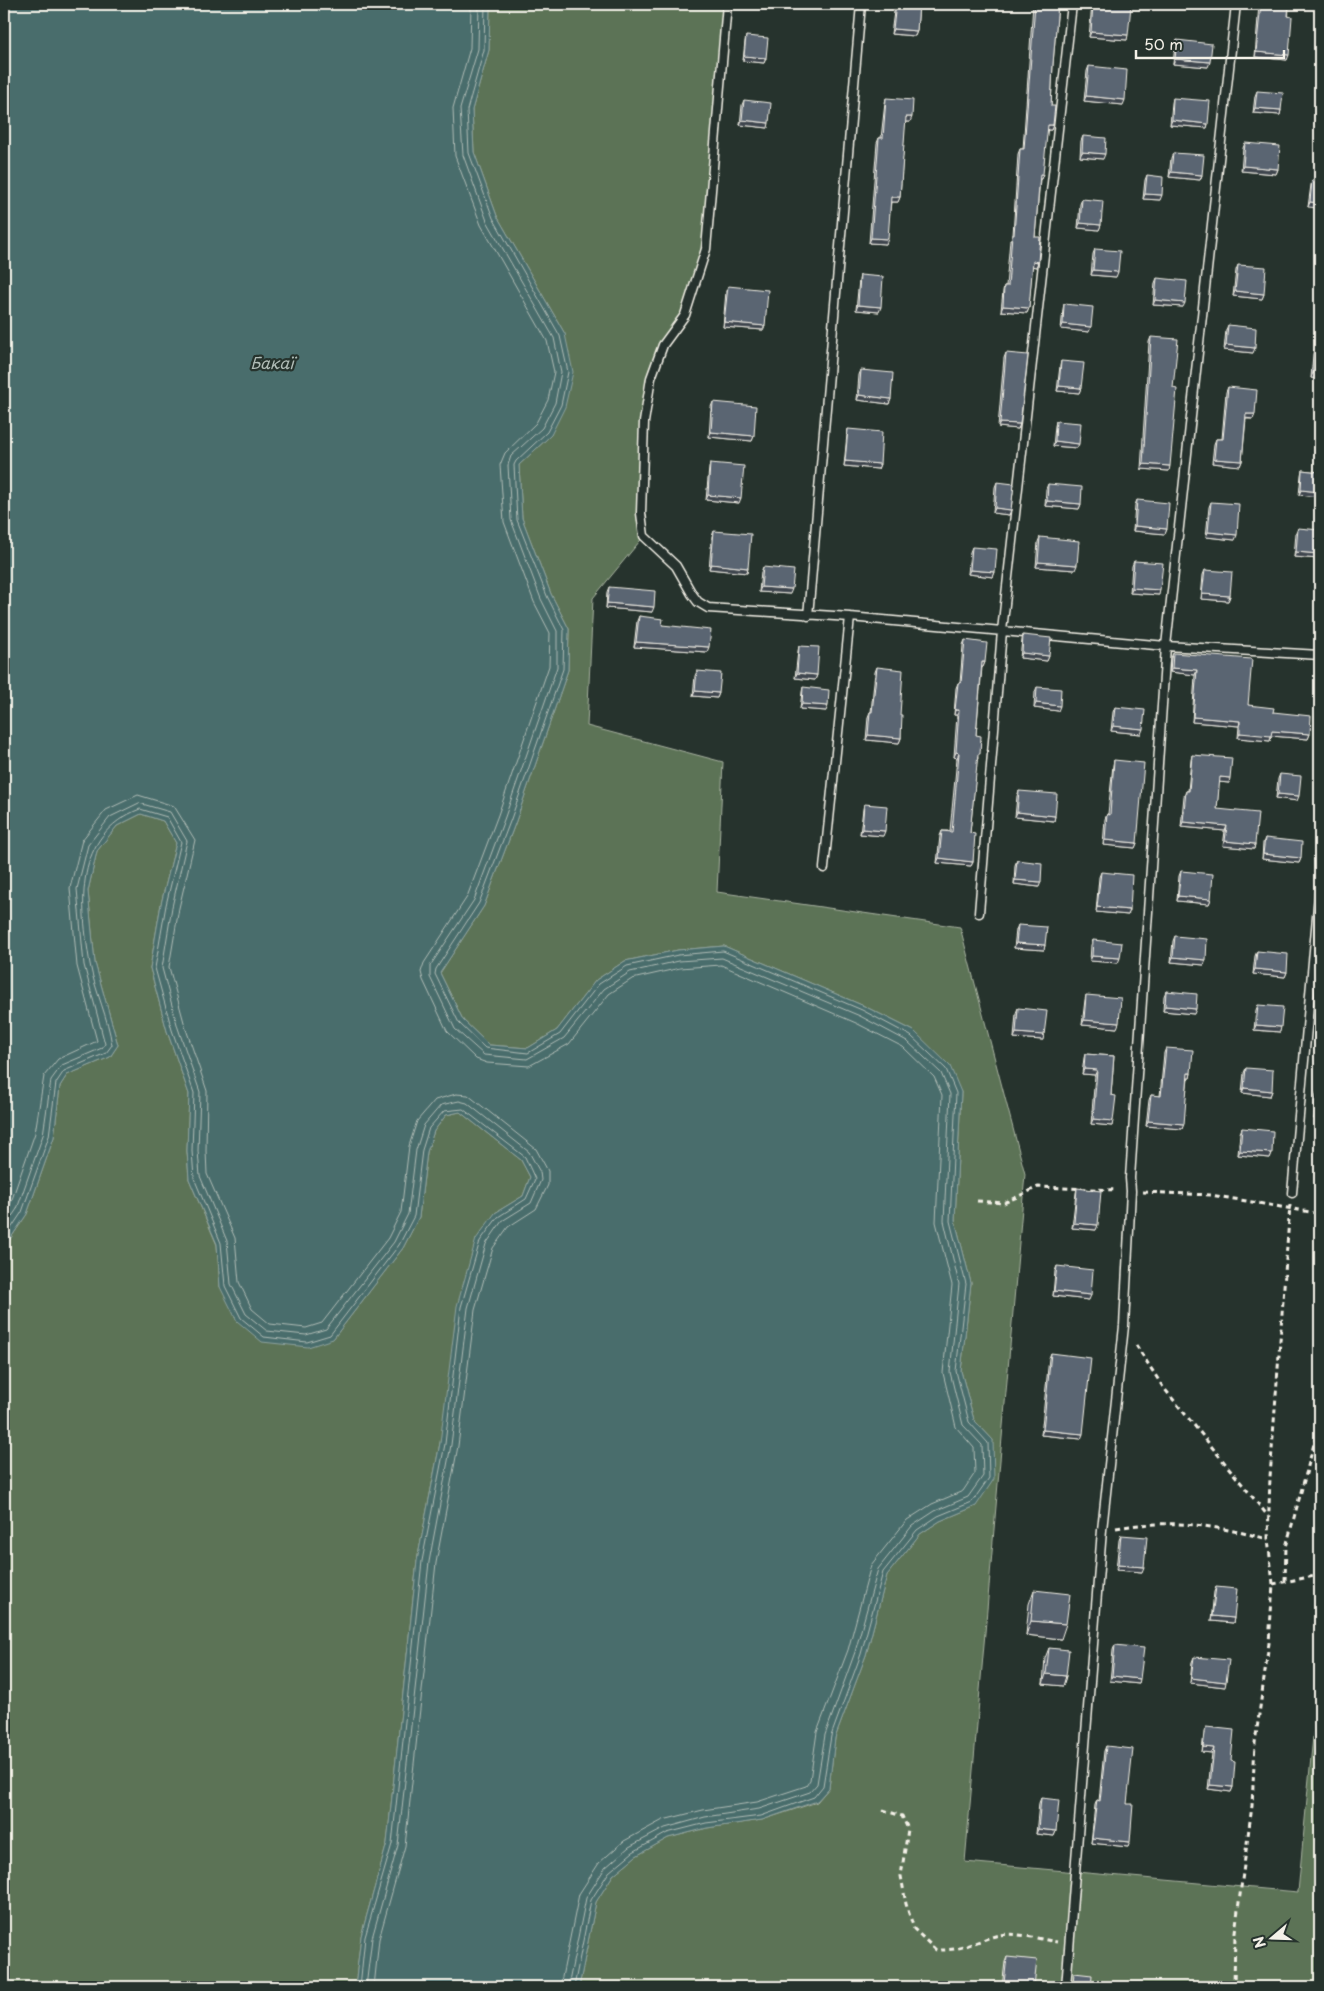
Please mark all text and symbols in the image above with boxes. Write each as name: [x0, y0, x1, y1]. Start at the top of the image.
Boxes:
scale bar: [1136, 28, 1284, 60]
text: 50 m: [1144, 32, 1183, 55]
water label: Бакаї: [250, 350, 297, 374]
north arrow: [1246, 1914, 1296, 1964]
text: N: [1248, 1934, 1271, 1951]

